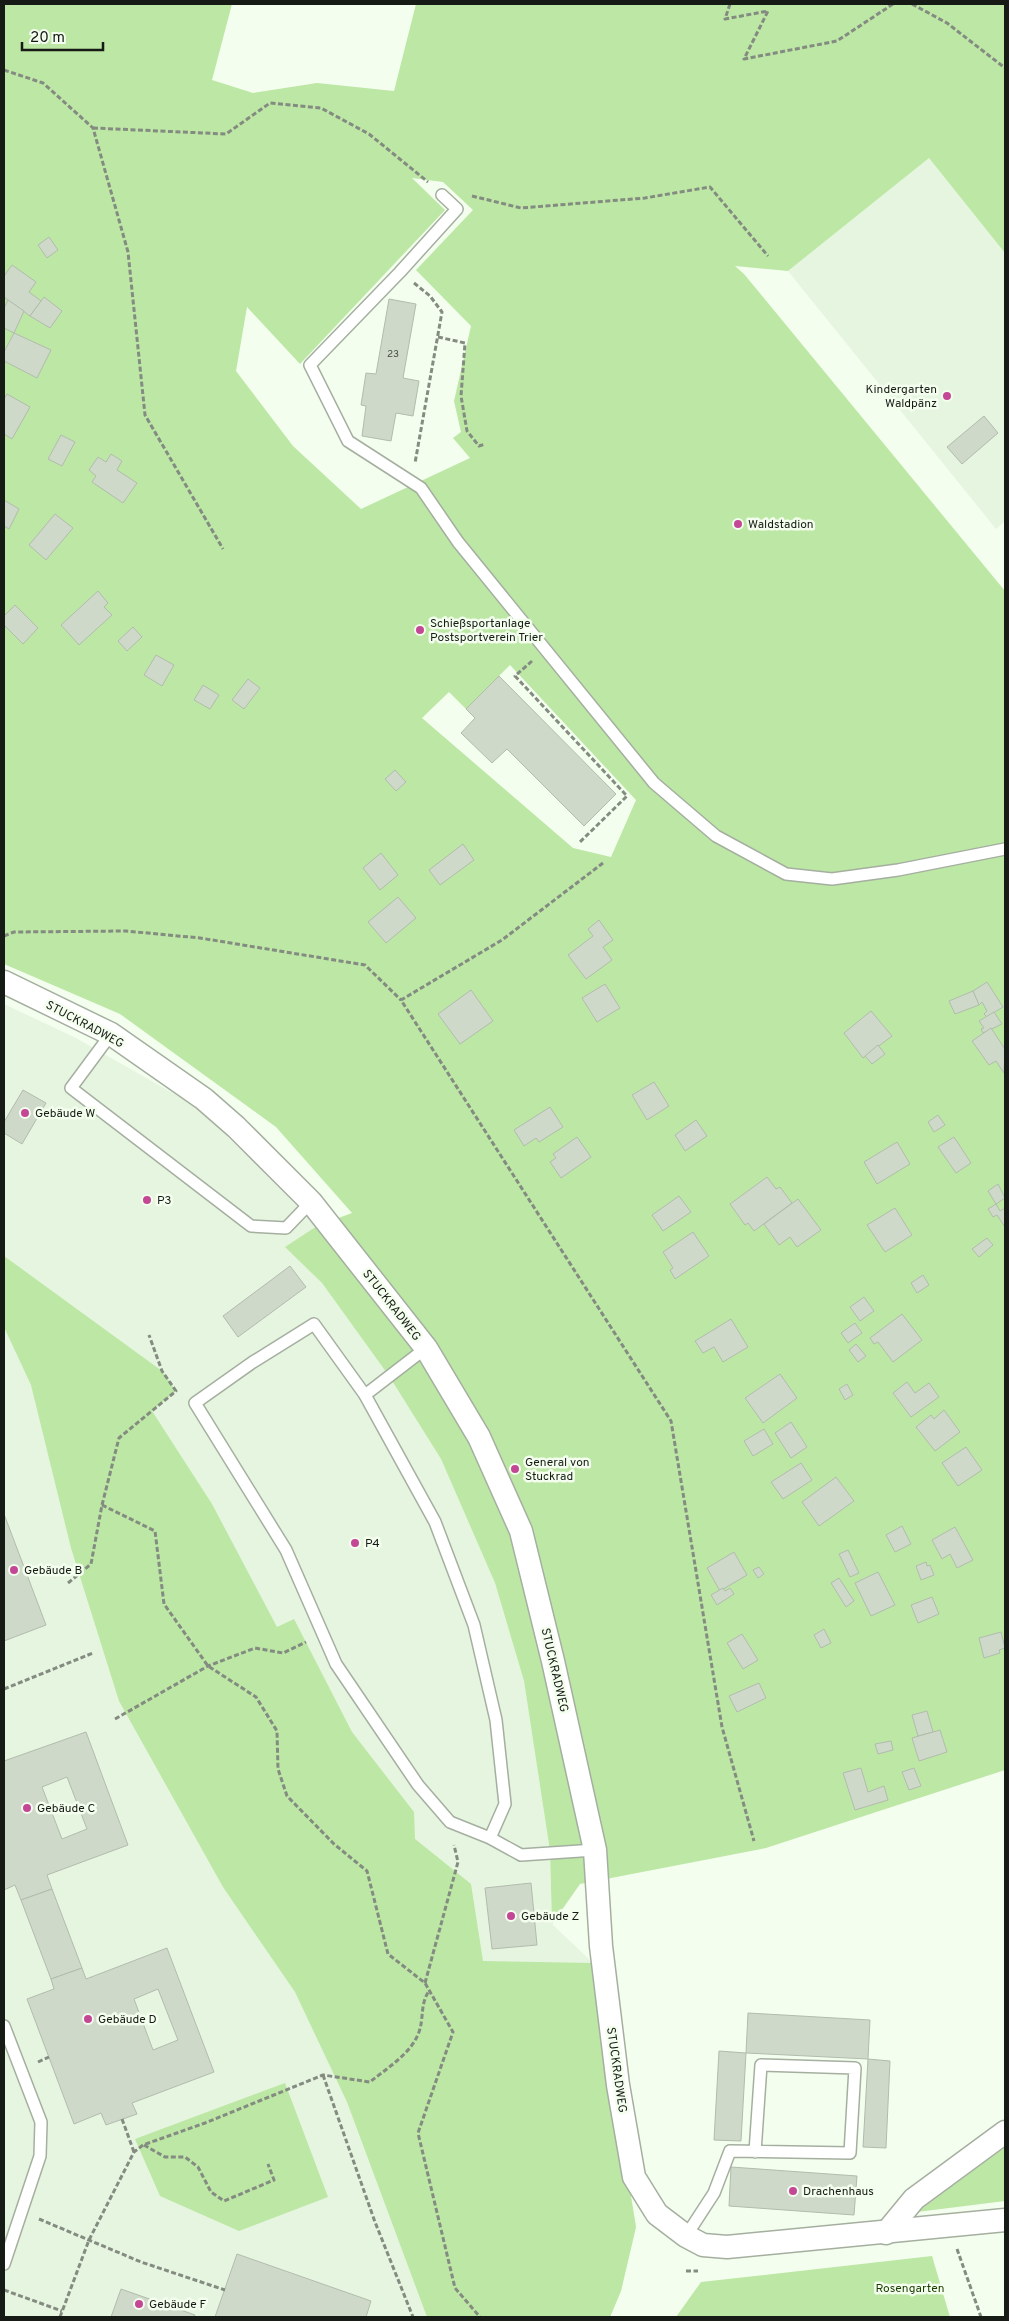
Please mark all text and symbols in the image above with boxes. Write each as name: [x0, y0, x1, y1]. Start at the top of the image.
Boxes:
scale bar: [22, 20, 104, 52]
text: 20 m: [30, 29, 65, 48]
house number: 23: [387, 348, 399, 361]
place label: Kindergarten Waldpänz: [866, 382, 937, 412]
marker: Kindergarten Waldpänz: [941, 390, 953, 402]
place label: Waldstadion: [748, 517, 814, 533]
marker: Waldstadion: [732, 518, 744, 530]
place label: Schießsportanlage Postsportverein Trier: [430, 616, 543, 646]
marker: Schießsportanlage Postsportverein Trier: [414, 624, 426, 636]
street label: STUCKRADWEG: [43, 998, 126, 1052]
place label: Gebäude W: [35, 1106, 95, 1122]
marker: Gebäude W: [19, 1107, 31, 1119]
place label: P3: [157, 1193, 172, 1209]
marker: P3: [141, 1194, 153, 1206]
street label: STUCKRADWEG: [358, 1267, 424, 1345]
place label: General von Stuckrad: [525, 1455, 590, 1485]
marker: General von Stuckrad: [509, 1463, 521, 1475]
place label: P4: [365, 1536, 380, 1552]
marker: P4: [349, 1537, 361, 1549]
place label: Gebäude B: [24, 1563, 82, 1579]
marker: Gebäude B: [8, 1564, 20, 1576]
street label: STUCKRADWEG: [537, 1626, 572, 1714]
place label: Gebäude C: [37, 1801, 95, 1817]
marker: Gebäude C: [21, 1802, 33, 1814]
place label: Gebäude Z: [521, 1909, 579, 1925]
marker: Gebäude Z: [505, 1910, 517, 1922]
place label: Gebäude D: [98, 2012, 157, 2028]
marker: Gebäude D: [82, 2013, 94, 2025]
street label: STUCKRADWEG: [602, 2026, 630, 2114]
place label: Drachenhaus: [803, 2184, 874, 2200]
marker: Drachenhaus: [787, 2185, 799, 2197]
park label: Rosengarten: [875, 2281, 945, 2297]
place label: Gebäude F: [149, 2297, 206, 2313]
marker: Gebäude F: [133, 2298, 145, 2310]

